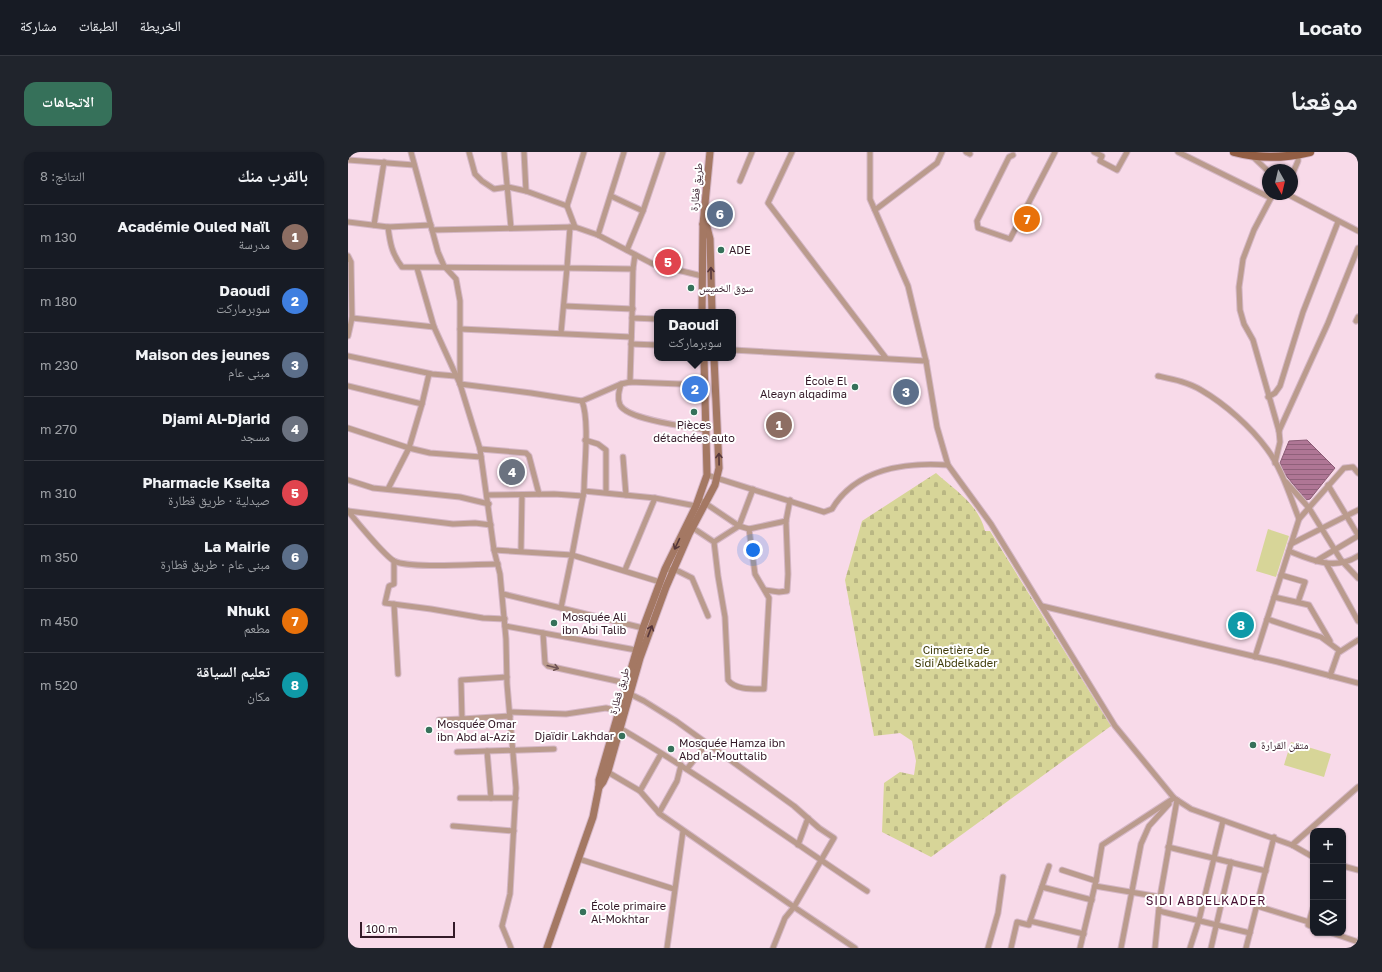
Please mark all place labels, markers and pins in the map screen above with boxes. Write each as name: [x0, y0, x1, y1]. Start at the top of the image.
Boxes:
pin: 6: [707, 199, 733, 229]
pin: 7: [1014, 204, 1040, 234]
place label: ADE: [729, 243, 751, 256]
marker: ADE: [716, 245, 726, 255]
pin: 5: [655, 247, 681, 277]
place label: سوق الخميس: [699, 281, 753, 295]
marker: سوق الخميس: [686, 283, 696, 293]
pin: 2: [682, 374, 708, 404]
place label: École El Aleayn alqadima: [760, 374, 847, 400]
pin: 3: [893, 377, 919, 407]
marker: École El Aleayn alqadima: [850, 382, 860, 392]
marker: Pièces détachées auto: [689, 407, 699, 417]
pin: 1: [766, 410, 792, 440]
place label: Pièces détachées auto: [653, 418, 735, 444]
pin: 4: [499, 457, 525, 487]
place label: Mosquée Ali ibn Abi Talib: [562, 610, 627, 636]
pin: 8: [1228, 610, 1254, 640]
marker: Mosquée Ali ibn Abi Talib: [549, 618, 559, 628]
place label: Mosquée Omar ibn Abd al-Aziz: [437, 717, 517, 743]
marker: Mosquée Omar ibn Abd al-Aziz: [424, 725, 434, 735]
place label: Djaïdir Lakhdar: [535, 729, 615, 742]
marker: Djaïdir Lakhdar: [617, 731, 627, 741]
place label: Mosquée Hamza ibn Abd al-Mouttalib: [679, 736, 785, 762]
place label: متقن القرارة: [1261, 738, 1308, 752]
marker: متقن القرارة: [1248, 740, 1258, 750]
marker: Mosquée Hamza ibn Abd al-Mouttalib: [666, 744, 676, 754]
place label: École primaire Al-Mokhtar: [591, 899, 666, 925]
marker: École primaire Al-Mokhtar: [578, 907, 588, 917]

